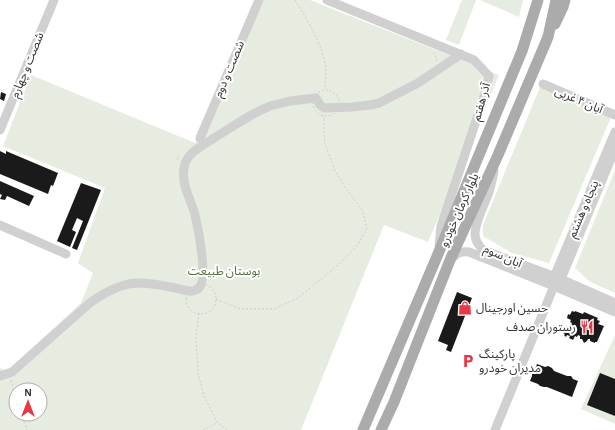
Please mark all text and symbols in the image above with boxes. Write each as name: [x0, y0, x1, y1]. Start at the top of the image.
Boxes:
street label: شصت و چهارم: [8, 30, 48, 101]
street label: شصت و دوم: [212, 39, 249, 100]
street label: آذر هفتم: [470, 81, 495, 123]
street label: آبان ۴ غربی: [553, 84, 605, 117]
street label: بلوار کرمان خودرو: [437, 171, 482, 249]
street label: پنجاه و هشتم: [565, 178, 603, 241]
street label: آبان سوم: [481, 242, 524, 273]
park label: بوستان طبیعت: [188, 265, 260, 278]
shop icon: حسین اورجینال: [457, 300, 473, 316]
place label: حسین اورجینال: [476, 302, 548, 315]
restaurant icon: رستوران صدف: [579, 319, 595, 335]
place label: رستوران صدف: [506, 321, 576, 334]
place label: پارکینگ مدیران خودرو: [479, 348, 541, 375]
parking icon: پارکینگ مدیران خودرو: [460, 353, 476, 369]
north arrow: [8, 382, 48, 422]
text: N: [24, 387, 32, 398]

